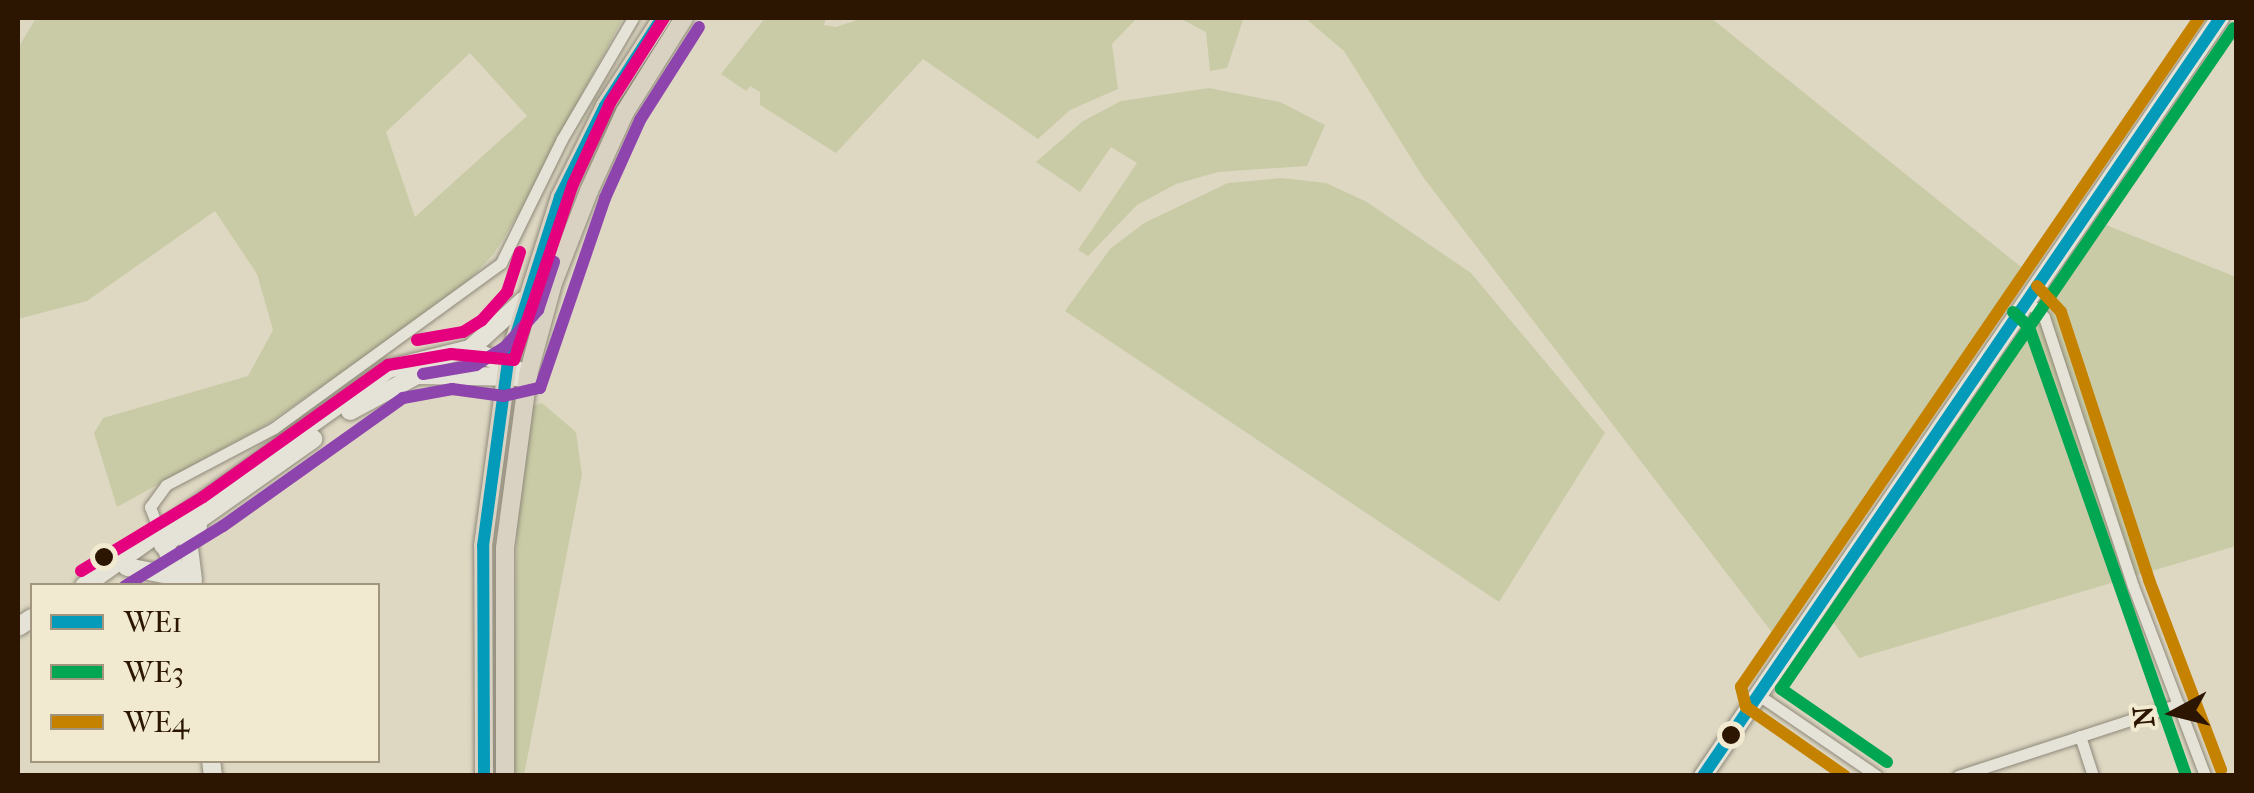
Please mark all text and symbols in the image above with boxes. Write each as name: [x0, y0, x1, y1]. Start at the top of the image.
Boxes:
unlabelled marker: [94, 547, 114, 567]
legend: [30, 583, 380, 763]
text: WE1: [124, 605, 182, 640]
text: WE3: [124, 655, 184, 690]
north arrow: [2124, 663, 2224, 763]
text: N: [2126, 704, 2161, 729]
text: WE4: [124, 705, 189, 740]
unlabelled marker: [1721, 725, 1741, 745]

